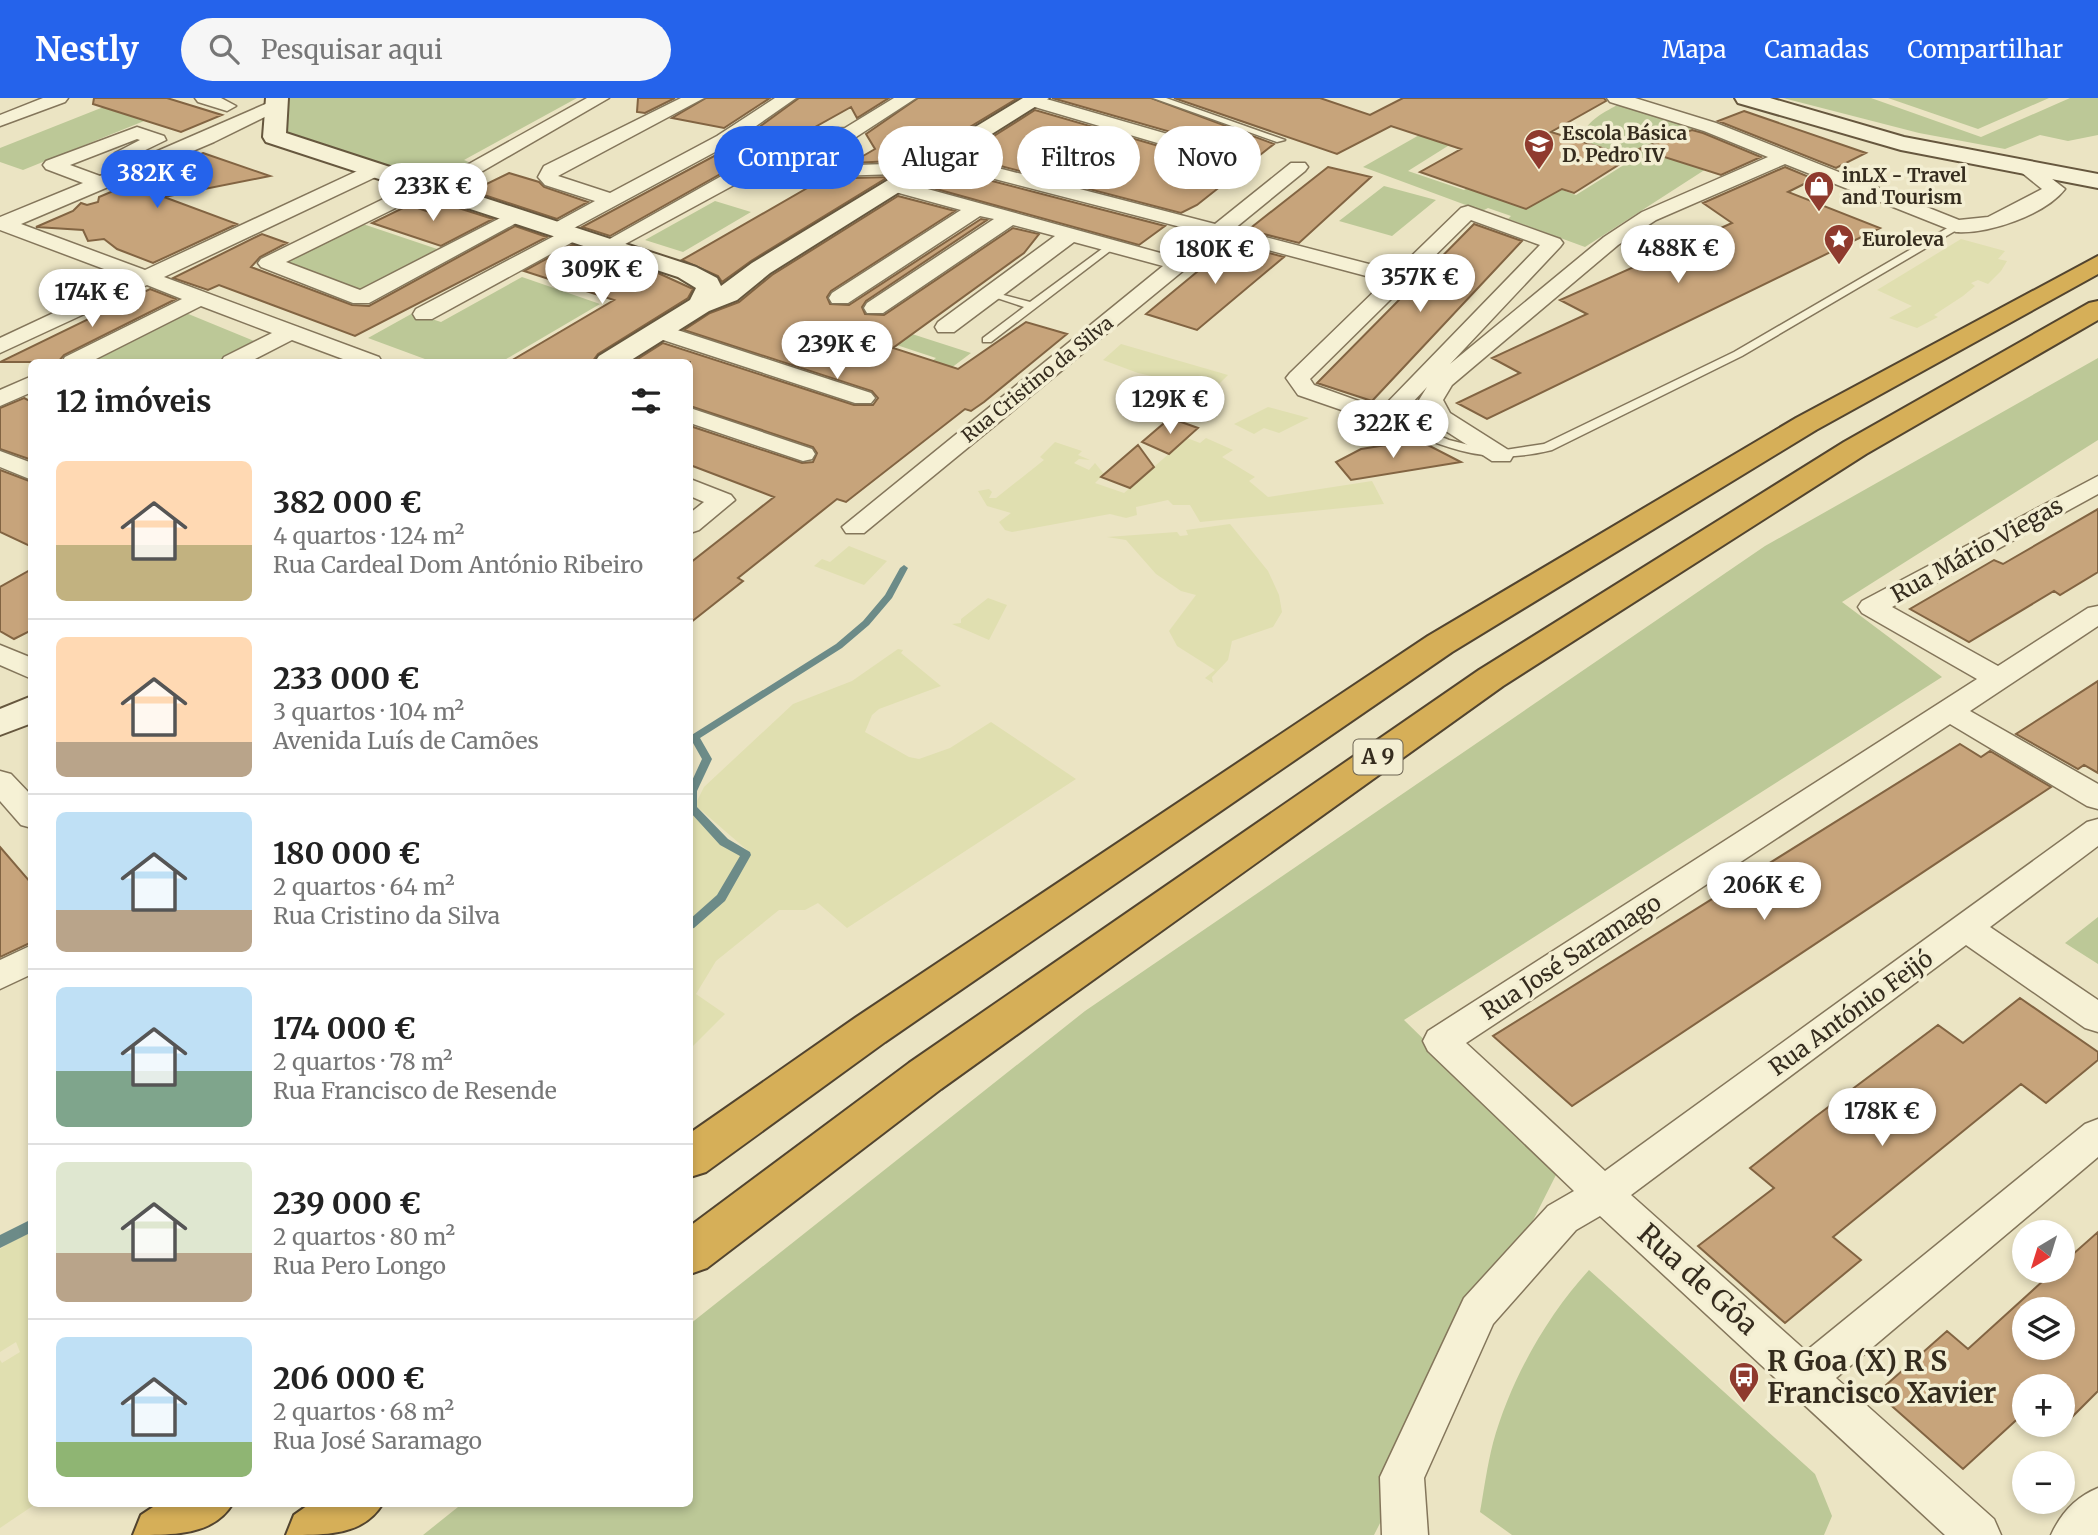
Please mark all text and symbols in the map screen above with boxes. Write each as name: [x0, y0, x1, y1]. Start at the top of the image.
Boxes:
search box: [181, 18, 671, 81]
text: Nestly: [35, 29, 139, 70]
icon: search: [205, 30, 243, 68]
text: Pesquisar aqui: [261, 33, 443, 66]
text: Mapa: [1662, 34, 1726, 65]
text: Camadas: [1764, 34, 1869, 65]
text: Compartilhar: [1907, 34, 2063, 65]
place label: Escola Básica D. Pedro IV: [1562, 121, 1687, 167]
chip: Comprar: [714, 126, 864, 189]
chip: Alugar: [878, 126, 1003, 189]
chip: Filtros: [1017, 126, 1140, 189]
chip: Novo: [1154, 126, 1261, 189]
school or university icon: Escola Básica D. Pedro IV: [1522, 127, 1556, 171]
pin: 382K €: [100, 150, 214, 210]
text: 382K €: [117, 158, 197, 187]
place label: inLX - Travel and Tourism: [1842, 163, 1967, 209]
pin: 233K €: [376, 164, 490, 223]
shop icon: inLX - Travel and Tourism: [1802, 169, 1836, 213]
text: 233K €: [394, 171, 472, 200]
place icon: Euroleva: [1822, 222, 1856, 266]
pin: 180K €: [1158, 226, 1272, 286]
pin: 488K €: [1621, 226, 1735, 285]
place label: Euroleva: [1862, 227, 1944, 251]
text: 488K €: [1637, 233, 1719, 262]
text: 180K €: [1176, 234, 1254, 263]
pin: 309K €: [545, 246, 659, 306]
text: 309K €: [561, 254, 643, 283]
pin: 357K €: [1363, 254, 1477, 314]
text: 357K €: [1381, 262, 1459, 291]
pin: 174K €: [35, 270, 149, 329]
text: 174K €: [55, 277, 129, 306]
street label: Rua Cristino da Silva: [957, 311, 1117, 447]
pin: 239K €: [780, 322, 894, 381]
text: 239K €: [798, 329, 876, 358]
pin: 129K €: [1113, 376, 1227, 436]
text: 12 imóveis: [56, 382, 212, 420]
icon: filters: [627, 382, 665, 420]
text: 129K €: [1132, 384, 1208, 413]
pin: 322K €: [1336, 400, 1450, 460]
text: 322K €: [1354, 408, 1432, 437]
text: 382 000 €: [273, 483, 422, 521]
icon: home: [112, 489, 196, 573]
street label: Rua Mário Viegas: [1886, 490, 2068, 609]
text: 4 quartos · 124 m²: [273, 521, 464, 550]
text: Rua Cardeal Dom António Ribeiro: [273, 550, 643, 579]
text: 233 000 €: [273, 659, 419, 697]
icon: home: [112, 665, 196, 749]
text: 3 quartos · 104 m²: [273, 697, 464, 726]
text: Avenida Luís de Camões: [273, 726, 539, 755]
road number: A 9: [1354, 740, 1402, 774]
text: 180 000 €: [273, 834, 421, 872]
icon: home: [112, 840, 196, 924]
pin: 206K €: [1707, 862, 1821, 922]
text: 206K €: [1723, 870, 1805, 899]
text: 2 quartos · 64 m²: [273, 872, 455, 901]
street label: Rua José Saramago: [1475, 887, 1666, 1026]
text: Rua Cristino da Silva: [273, 901, 500, 930]
street label: Rua António Feijó: [1763, 944, 1938, 1082]
text: 174 000 €: [273, 1009, 416, 1047]
icon: home: [112, 1015, 196, 1099]
text: 2 quartos · 78 m²: [273, 1047, 453, 1076]
text: Rua Francisco de Resende: [273, 1076, 557, 1105]
pin: 178K €: [1825, 1088, 1939, 1148]
text: 178K €: [1844, 1096, 1920, 1125]
text: 239 000 €: [273, 1184, 421, 1222]
icon: home: [112, 1190, 196, 1274]
street label: Rua de Gôa: [1630, 1216, 1766, 1342]
north arrow: [2012, 1220, 2076, 1283]
map controls: [2012, 1220, 2075, 1514]
text: 2 quartos · 80 m²: [273, 1222, 455, 1251]
text: Rua Pero Longo: [273, 1251, 446, 1280]
button: layers: [2012, 1297, 2075, 1360]
place label: R Goa (X) R S Francisco Xavier: [1767, 1343, 1996, 1411]
text: 206 000 €: [273, 1359, 425, 1397]
bus stop icon: R Goa (X) R S Francisco Xavier: [1727, 1360, 1761, 1404]
icon: home: [112, 1365, 196, 1449]
button: +: [2012, 1374, 2075, 1437]
text: 2 quartos · 68 m²: [273, 1397, 454, 1426]
text: Rua José Saramago: [273, 1426, 482, 1455]
button: −: [2012, 1451, 2075, 1514]

